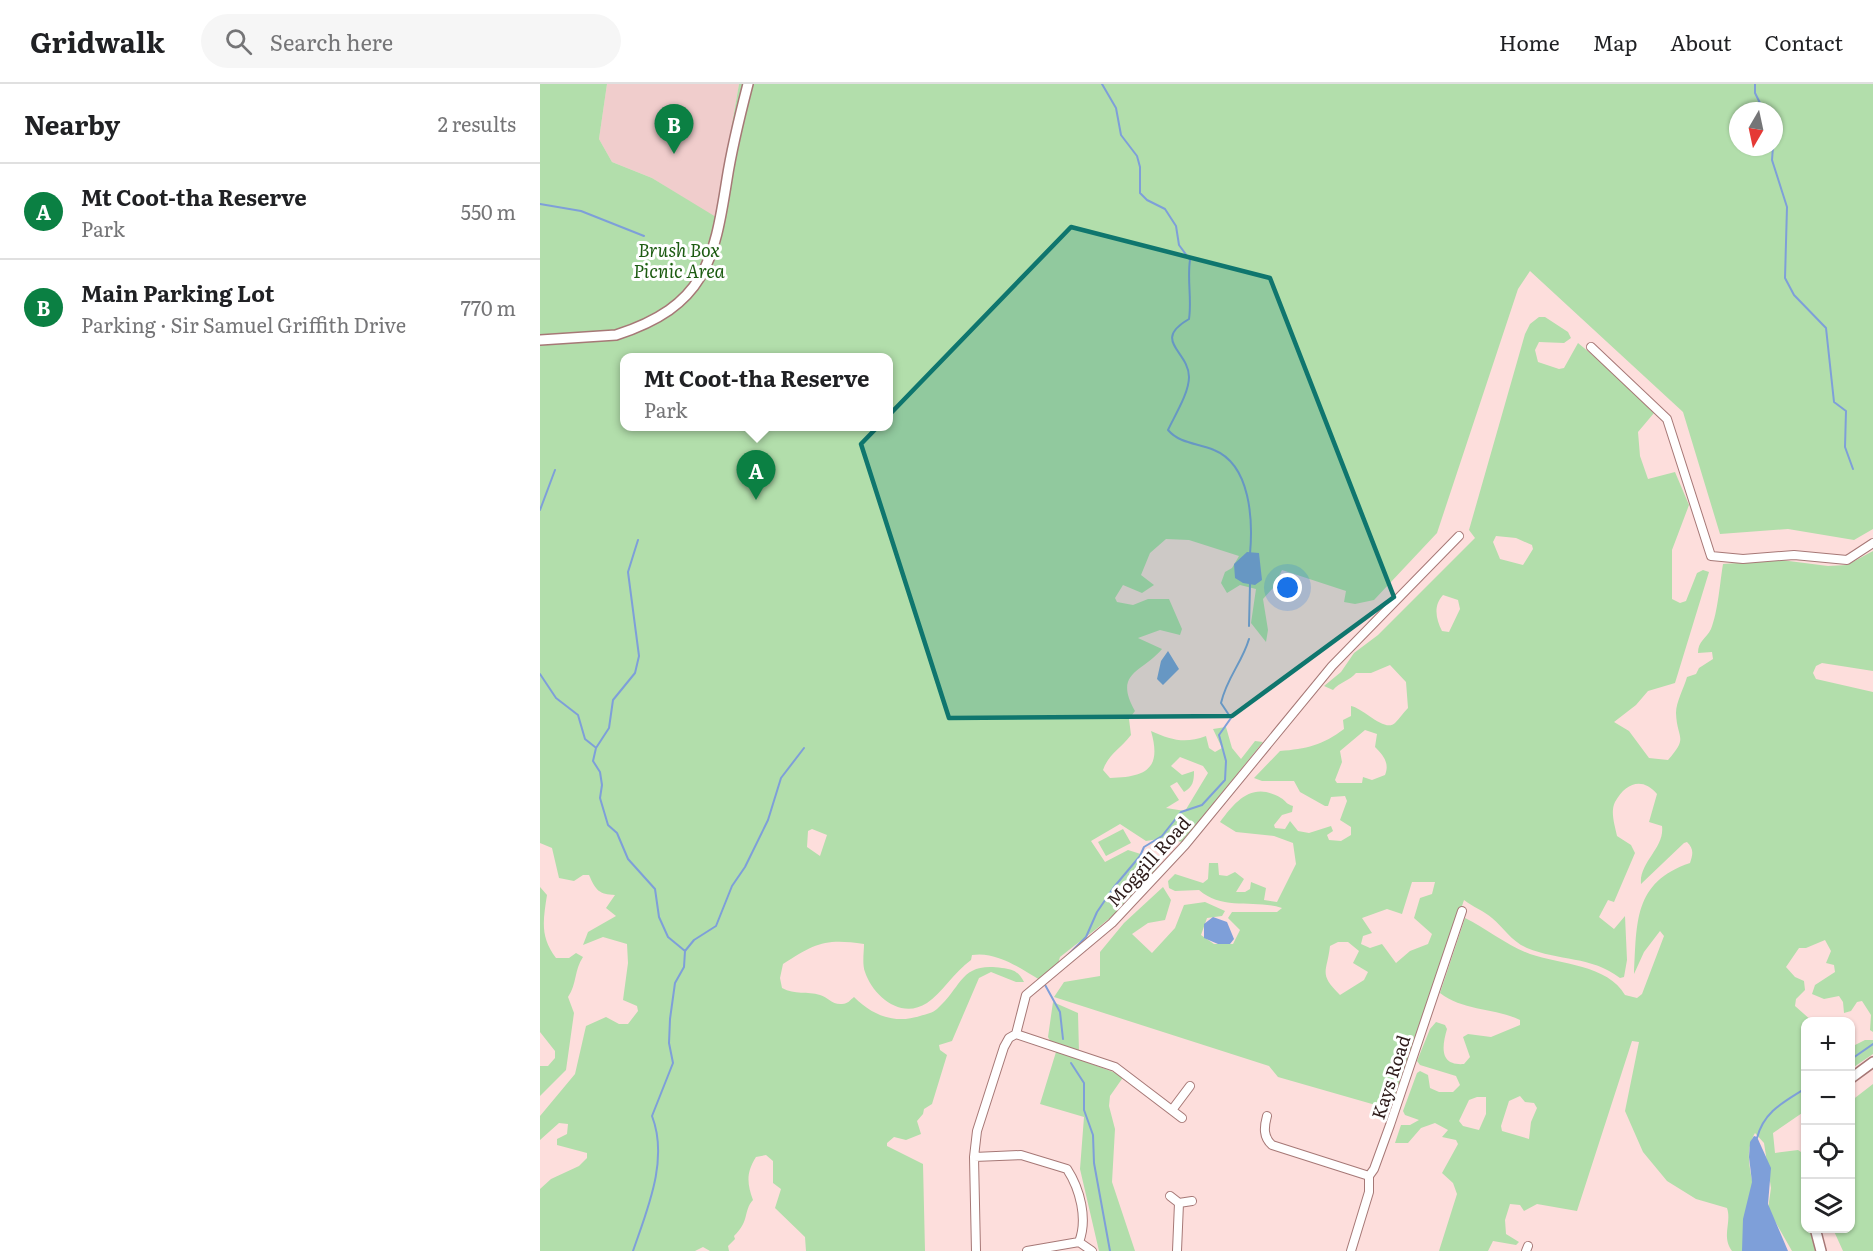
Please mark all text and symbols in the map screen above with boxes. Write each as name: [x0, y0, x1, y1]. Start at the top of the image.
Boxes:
search box: [201, 14, 621, 68]
text: Gridwalk: [30, 20, 165, 62]
icon: search: [222, 25, 255, 58]
text: Search here: [270, 25, 393, 58]
text: Home: [1499, 26, 1560, 57]
text: Map: [1593, 26, 1637, 57]
text: About: [1670, 26, 1732, 57]
text: Contact: [1765, 26, 1843, 57]
north arrow: [1729, 102, 1783, 156]
text: Nearby: [24, 104, 120, 143]
pin: B: [654, 104, 694, 154]
text: 2 results: [438, 108, 516, 138]
text: Mt Coot-tha Reserve: [81, 180, 307, 213]
text: A: [36, 196, 51, 226]
text: 550 m: [461, 196, 516, 226]
text: Park: [81, 213, 125, 243]
park label: Brush Box Picnic Area: [633, 236, 725, 284]
text: Main Parking Lot: [81, 276, 274, 309]
text: B: [37, 292, 50, 322]
text: 770 m: [461, 292, 516, 322]
text: Parking · Sir Samuel Griffith Drive: [81, 309, 406, 339]
popup: [620, 353, 893, 431]
text: Mt Coot-tha Reserve: [644, 361, 869, 394]
text: Park: [644, 394, 688, 424]
pin: A: [736, 450, 776, 500]
your location: [1273, 573, 1302, 602]
street label: Moggill Road: [1100, 810, 1196, 912]
map controls: [1801, 1017, 1855, 1233]
button: +: [1801, 1017, 1855, 1071]
street label: Kays Road: [1364, 1031, 1416, 1123]
button: −: [1801, 1071, 1855, 1125]
button: locate: [1801, 1125, 1855, 1179]
button: layers: [1801, 1179, 1855, 1233]

